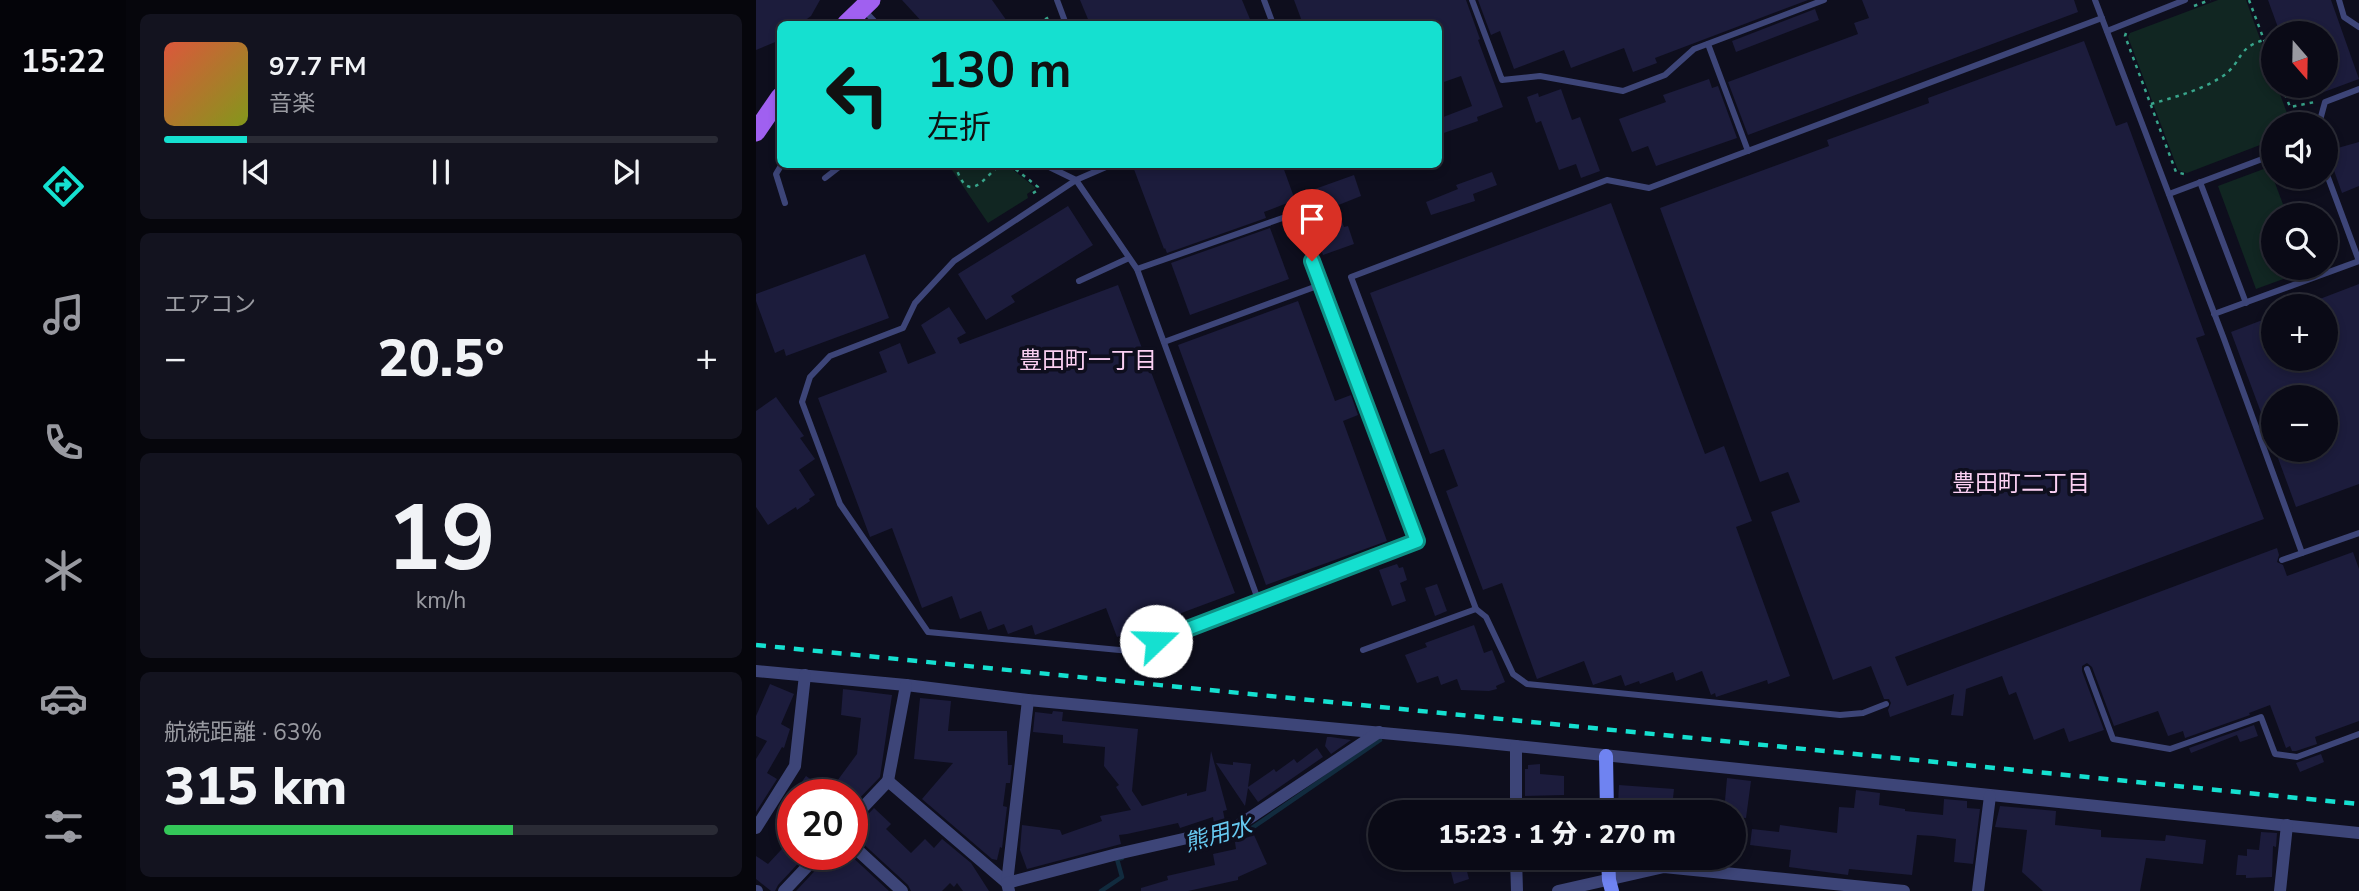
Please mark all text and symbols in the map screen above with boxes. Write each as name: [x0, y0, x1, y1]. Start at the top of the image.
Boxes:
north arrow: [2261, 21, 2338, 98]
map controls: [2261, 21, 2338, 462]
text: 130 m: [927, 37, 1071, 104]
text: 15:22: [21, 40, 105, 83]
text: 97.7 FM: [269, 49, 366, 84]
icon: left: [812, 49, 903, 140]
text: 音楽: [269, 88, 315, 119]
text: 左折: [927, 106, 991, 149]
button: sound: [2261, 112, 2338, 189]
icon: previous: [237, 153, 275, 191]
icon: pause: [422, 153, 460, 191]
icon: next: [607, 153, 645, 191]
icon: directions: [39, 162, 88, 211]
pin: [1282, 189, 1342, 261]
icon: arrive: [1293, 200, 1331, 238]
button: search: [2261, 203, 2338, 280]
text: エアコン: [164, 289, 256, 320]
icon: music: [39, 290, 88, 339]
button: +: [2261, 294, 2338, 371]
text: 20.5°: [377, 323, 505, 394]
text: −: [164, 333, 187, 384]
text: +: [695, 333, 718, 384]
district label: 豊田町一丁目: [1019, 345, 1157, 376]
button: −: [2261, 385, 2338, 462]
icon: phone: [39, 418, 88, 467]
district label: 豊田町二丁目: [1952, 468, 2090, 499]
text: 19: [386, 477, 496, 601]
icon: climate: [39, 546, 88, 595]
text: km/h: [416, 585, 466, 616]
position arrow: [1119, 604, 1193, 678]
icon: car: [39, 674, 88, 723]
text: 航続距離 · 63%: [164, 717, 322, 748]
text: 315 km: [164, 751, 347, 822]
speed limit sign: 20: [777, 779, 868, 870]
icon: filters: [39, 802, 88, 851]
water label: 熊用水: [1181, 809, 1258, 859]
text: 15:23 · 1 分 · 270 m: [1438, 817, 1676, 852]

